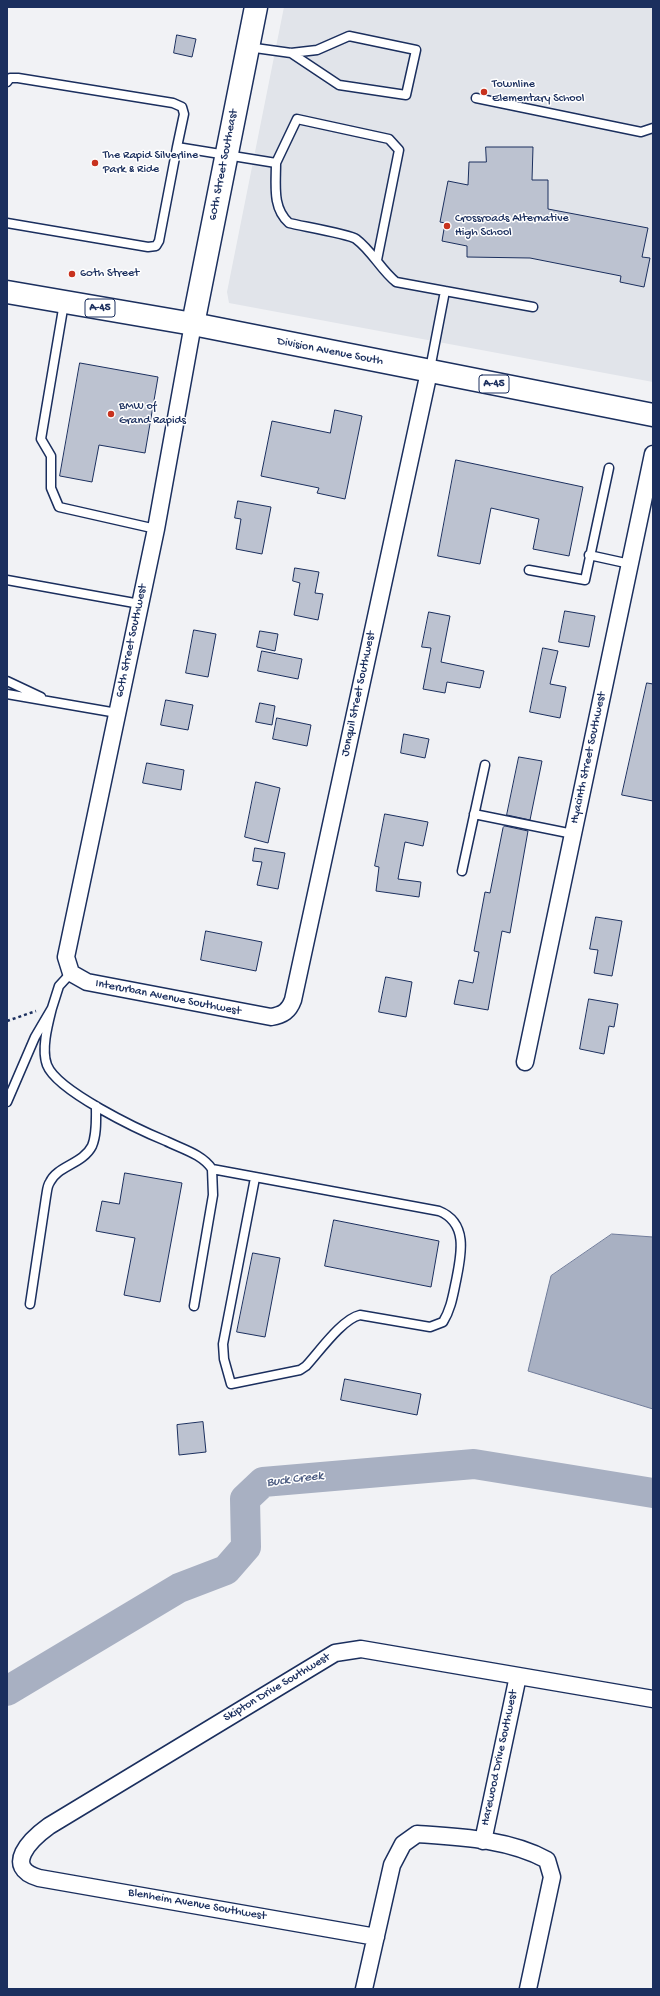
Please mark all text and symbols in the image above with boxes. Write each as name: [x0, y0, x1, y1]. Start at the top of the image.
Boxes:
place label: Townline Elementary School: [492, 78, 584, 106]
marker: Townline Elementary School: [479, 87, 489, 97]
street label: 60th Street Southeast: [206, 108, 242, 222]
place label: The Rapid Silverline Park & Ride: [103, 149, 198, 177]
marker: The Rapid Silverline Park & Ride: [90, 158, 100, 168]
place label: Crossroads Alternative High School: [455, 212, 569, 240]
marker: Crossroads Alternative High School: [442, 221, 452, 231]
place label: 60th Street: [80, 267, 139, 281]
marker: 60th Street: [67, 269, 77, 279]
road number: A-45: [85, 299, 115, 317]
street label: Division Avenue South: [276, 335, 384, 369]
road number: A-45: [479, 375, 509, 393]
place label: BMW of Grand Rapids: [119, 400, 186, 428]
marker: BMW of Grand Rapids: [106, 409, 116, 419]
street label: 60th Street Southwest: [113, 583, 151, 699]
street label: Jonquil Street Southwest: [339, 630, 379, 758]
street label: Hyacinth Street Southwest: [568, 691, 610, 825]
street label: Interurban Avenue Southwest: [94, 977, 242, 1019]
water label: Buck Creek: [266, 1469, 324, 1491]
street label: Skipton Drive Southwest: [221, 1650, 333, 1726]
street label: Harewood Drive Southwest: [479, 1689, 521, 1827]
street label: Blenheim Avenue Southwest: [127, 1886, 267, 1924]

